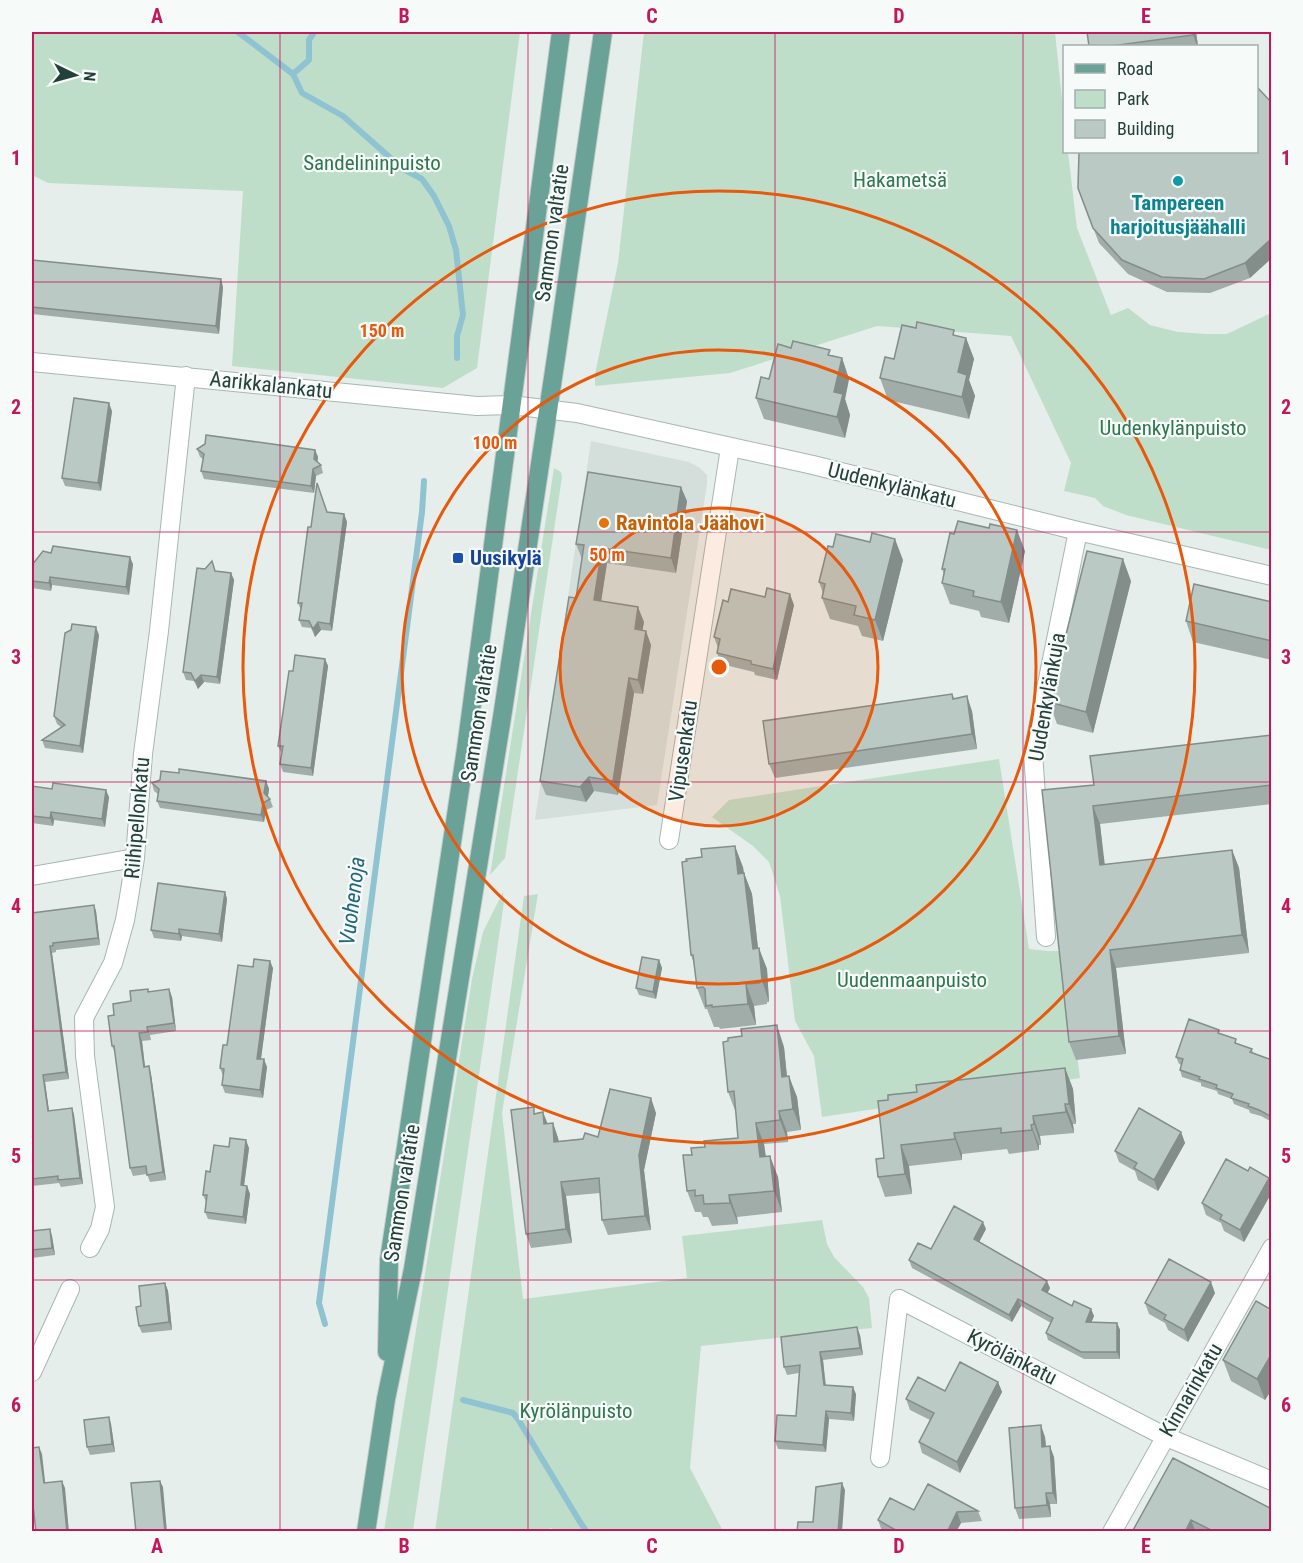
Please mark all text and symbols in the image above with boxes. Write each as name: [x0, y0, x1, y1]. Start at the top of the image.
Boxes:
text: A: [151, 4, 163, 28]
text: B: [398, 4, 410, 28]
text: C: [646, 4, 658, 28]
text: D: [893, 4, 905, 28]
text: E: [1141, 4, 1151, 28]
north arrow: [45, 45, 105, 105]
legend: [1063, 45, 1258, 153]
text: Road: [1117, 58, 1153, 79]
text: N: [80, 71, 99, 82]
text: Park: [1117, 88, 1149, 109]
text: Building: [1117, 118, 1174, 139]
text: 1: [11, 146, 21, 170]
text: 1: [1281, 146, 1291, 170]
park label: Sandelininpuisto: [303, 151, 441, 175]
street label: Sammon valtatie: [530, 162, 574, 303]
park label: Hakametsä: [853, 168, 947, 192]
marker: Tampereen harjoitusjäähalli: [1171, 174, 1185, 188]
place label: Tampereen harjoitusjäähalli: [1110, 191, 1246, 239]
text: 150 m: [360, 320, 404, 341]
street label: Aarikkalankatu: [208, 367, 334, 403]
text: 2: [11, 395, 21, 419]
text: 2: [1281, 395, 1291, 419]
park label: Uudenkylänpuisto: [1099, 416, 1247, 440]
text: 100 m: [473, 432, 517, 453]
street label: Uudenkylänkatu: [825, 457, 959, 513]
place label: Ravintola Jäähovi: [616, 511, 764, 535]
marker: Ravintola Jäähovi: [597, 516, 611, 530]
text: 50 m: [589, 544, 625, 565]
place label: Uusikylä: [470, 546, 542, 570]
marker: Uusikylä: [451, 551, 465, 565]
street label: Uudenkylänkuja: [1024, 631, 1070, 763]
street label: Sammon valtatie: [456, 642, 502, 784]
text: 3: [11, 645, 21, 669]
text: 3: [1281, 645, 1291, 669]
centre of rings: [709, 657, 729, 677]
street label: Vipusenkatu: [664, 699, 702, 803]
street label: Riihipellonkatu: [120, 756, 154, 880]
water label: Vuohenoja: [334, 855, 370, 947]
text: 4: [11, 894, 21, 918]
text: 4: [1281, 894, 1291, 918]
park label: Uudenmaanpuisto: [837, 968, 987, 992]
street label: Sammon valtatie: [379, 1122, 425, 1264]
text: 5: [11, 1144, 21, 1168]
text: 5: [1281, 1144, 1291, 1168]
street label: Kyrölänkatu: [963, 1324, 1061, 1390]
street label: Kinnarinkatu: [1155, 1339, 1227, 1441]
text: 6: [11, 1393, 21, 1417]
text: 6: [1281, 1393, 1291, 1417]
park label: Kyrölänpuisto: [519, 1399, 633, 1423]
text: A: [151, 1534, 163, 1558]
text: B: [398, 1534, 410, 1558]
text: C: [646, 1534, 658, 1558]
text: D: [893, 1534, 905, 1558]
text: E: [1141, 1534, 1151, 1558]

